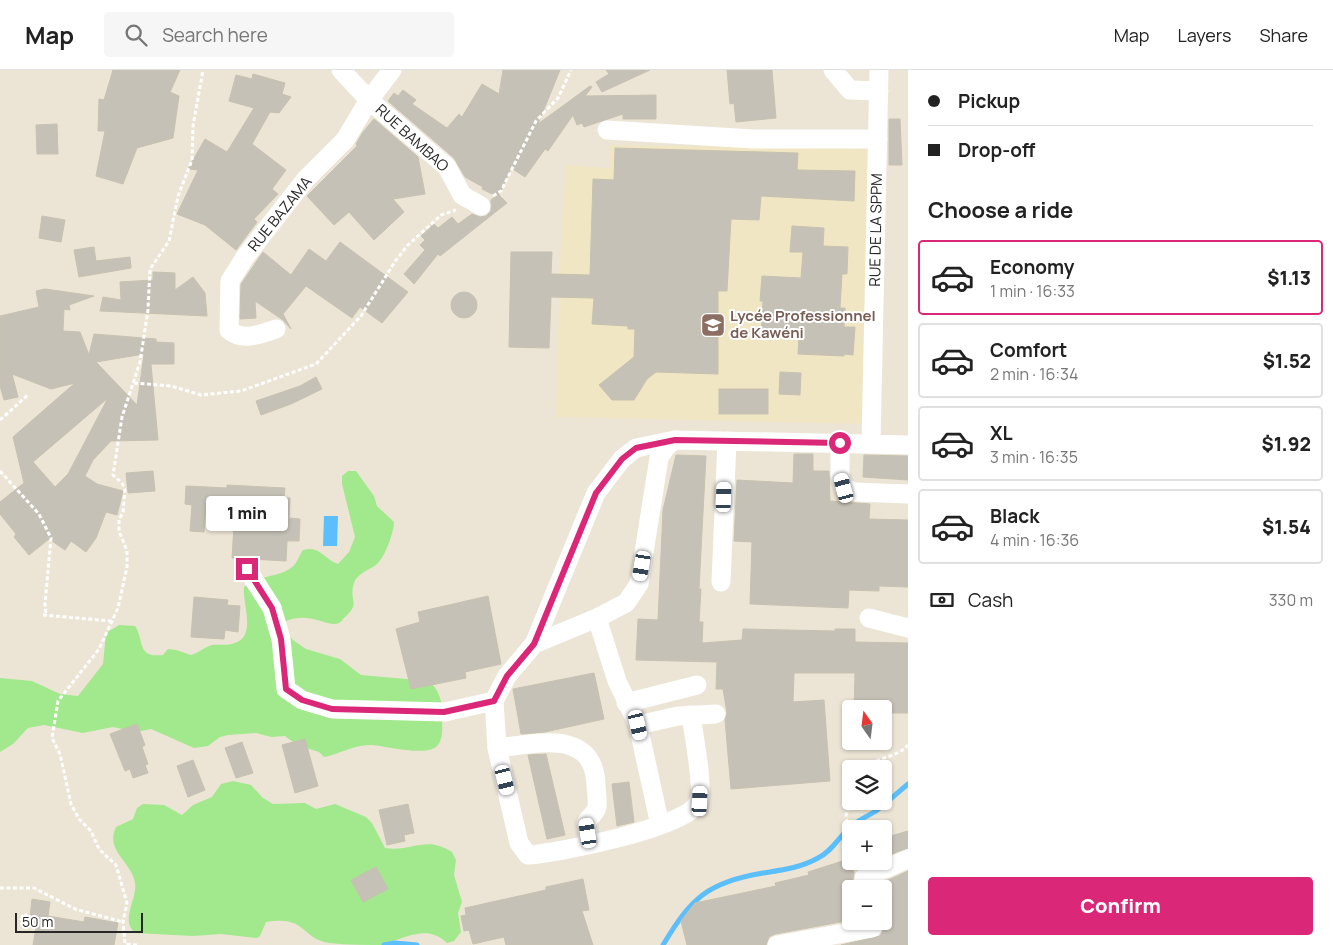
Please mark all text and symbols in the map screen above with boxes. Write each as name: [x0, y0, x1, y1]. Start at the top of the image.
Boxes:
search box: [104, 12, 454, 57]
text: Map: [25, 18, 74, 51]
icon: search: [122, 21, 150, 49]
text: Search here: [162, 22, 268, 48]
text: Map: [1114, 23, 1149, 47]
text: Layers: [1177, 23, 1231, 47]
text: Share: [1259, 23, 1308, 47]
text: Pickup: [958, 88, 1020, 114]
street label: RUE BAMBAO: [371, 99, 454, 176]
text: Drop-off: [958, 137, 1035, 163]
street label: RUE BAZAMA: [243, 171, 317, 256]
street label: RUE DE LA SPPM: [864, 173, 887, 287]
text: Choose a ride: [928, 195, 1073, 225]
text: Economy: [990, 254, 1074, 280]
icon: car: [930, 255, 975, 300]
text: $1.13: [1267, 265, 1311, 291]
text: 1 min · 16:33: [990, 280, 1075, 302]
place label: Lycée Professionnel de Kawéni: [730, 305, 876, 343]
school or university icon: Lycée Professionnel de Kawéni: [700, 312, 726, 338]
text: Comfort: [990, 337, 1067, 363]
icon: car: [930, 338, 975, 383]
text: $1.52: [1263, 348, 1311, 374]
text: 2 min · 16:34: [990, 363, 1078, 385]
text: XL: [990, 420, 1013, 446]
icon: car: [930, 421, 975, 466]
text: $1.92: [1262, 431, 1311, 457]
route start: [829, 432, 851, 454]
text: 3 min · 16:35: [990, 446, 1078, 468]
car: [832, 472, 855, 504]
car: [715, 482, 732, 512]
callout: 1 min: [206, 496, 288, 532]
text: 1 min: [227, 502, 267, 524]
text: Black: [990, 503, 1039, 529]
icon: car: [930, 504, 975, 549]
text: $1.54: [1262, 514, 1311, 540]
text: 4 min · 16:36: [990, 529, 1079, 551]
car: [632, 550, 651, 582]
route end: [236, 558, 258, 580]
icon: cash: [928, 586, 956, 614]
text: Cash: [968, 587, 1013, 613]
text: 330 m: [1269, 589, 1313, 611]
north arrow: [842, 700, 892, 750]
map controls: [842, 700, 892, 930]
car: [627, 709, 648, 741]
button: layers: [842, 760, 892, 810]
car: [494, 764, 515, 796]
car: [691, 786, 708, 816]
car: [578, 817, 597, 849]
button: +: [842, 820, 892, 870]
button: Confirm: [928, 877, 1313, 935]
button: −: [842, 880, 892, 930]
scale bar: [15, 910, 142, 933]
text: 50 m: [22, 912, 53, 931]

